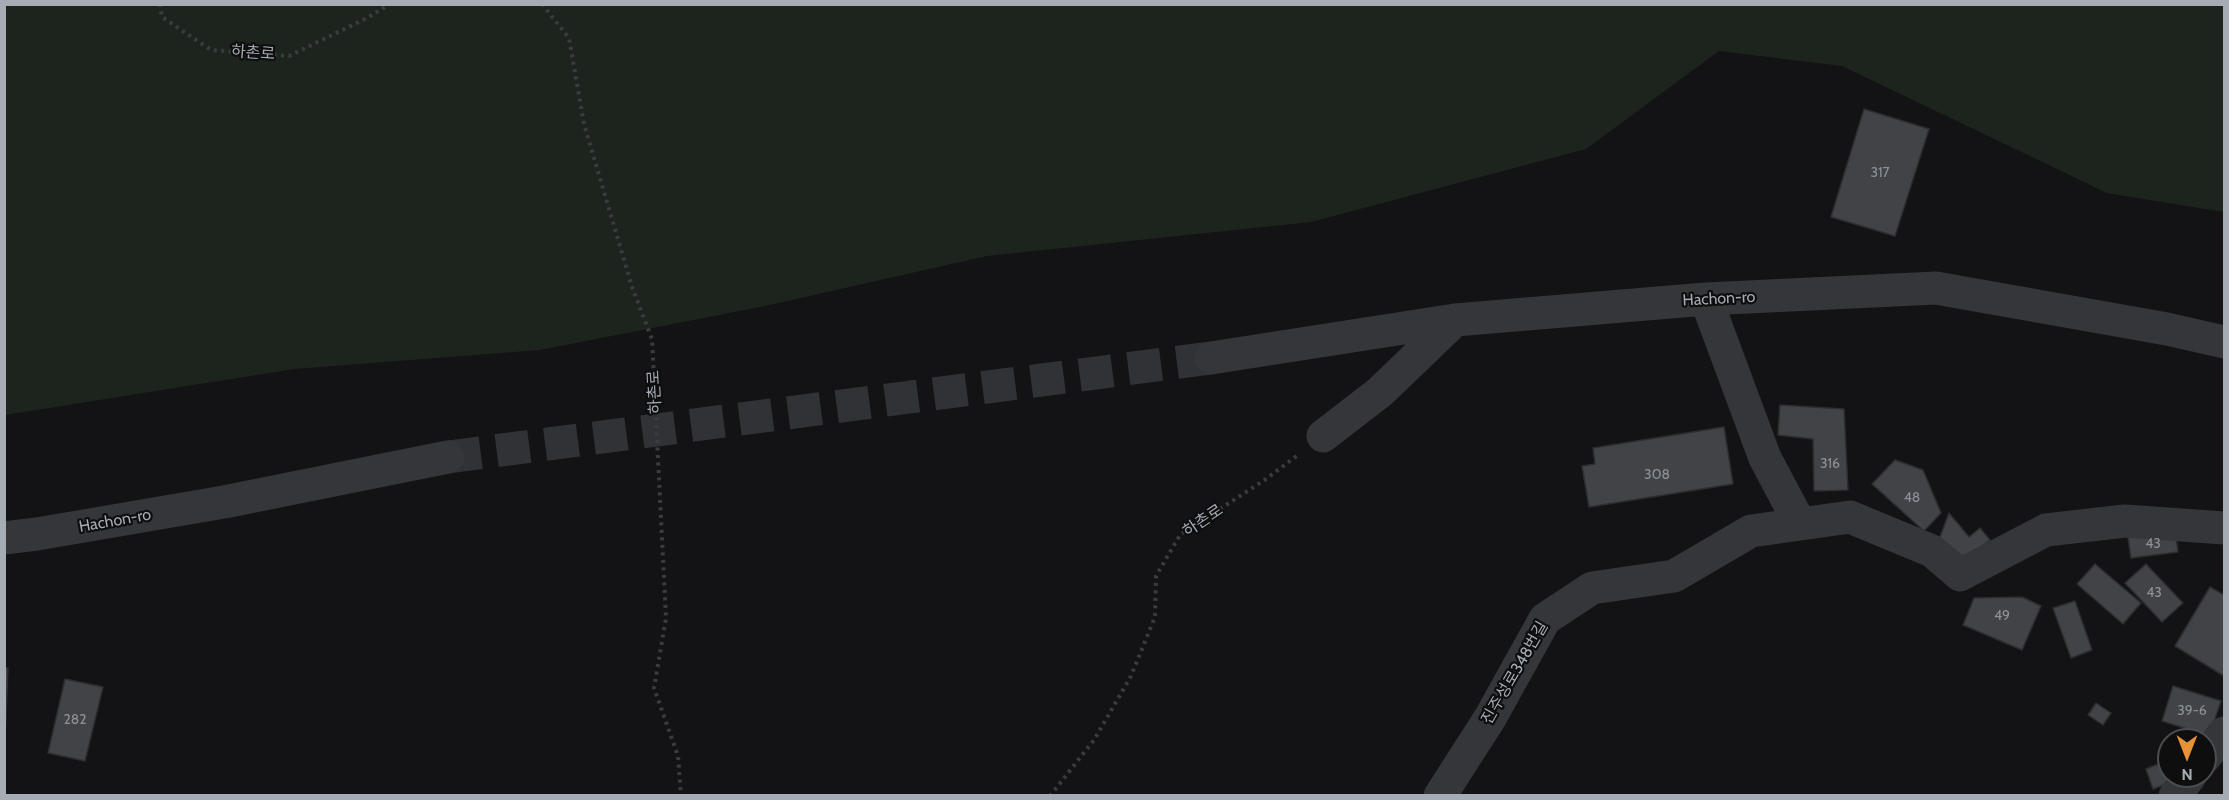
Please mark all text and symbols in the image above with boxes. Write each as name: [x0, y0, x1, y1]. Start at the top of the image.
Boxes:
street label: 하촌로: [230, 42, 276, 64]
house number: 317: [1870, 165, 1890, 181]
street label: Hachon-ro: [1682, 288, 1756, 310]
street label: 하촌로: [644, 369, 666, 415]
house number: 316: [1820, 456, 1840, 472]
house number: 308: [1644, 467, 1670, 483]
house number: 48: [1904, 490, 1920, 506]
street label: 하촌로: [1179, 501, 1227, 541]
street label: Hachon-ro: [77, 505, 153, 537]
house number: 43: [2145, 536, 2161, 552]
house number: 43: [2146, 585, 2162, 601]
house number: 49: [1994, 608, 2010, 624]
street label: 진주성로348번길: [1478, 618, 1552, 728]
house number: 39-6: [2177, 703, 2207, 719]
house number: 282: [63, 712, 87, 728]
north arrow: [2157, 728, 2217, 788]
text: N: [2181, 765, 2193, 784]

